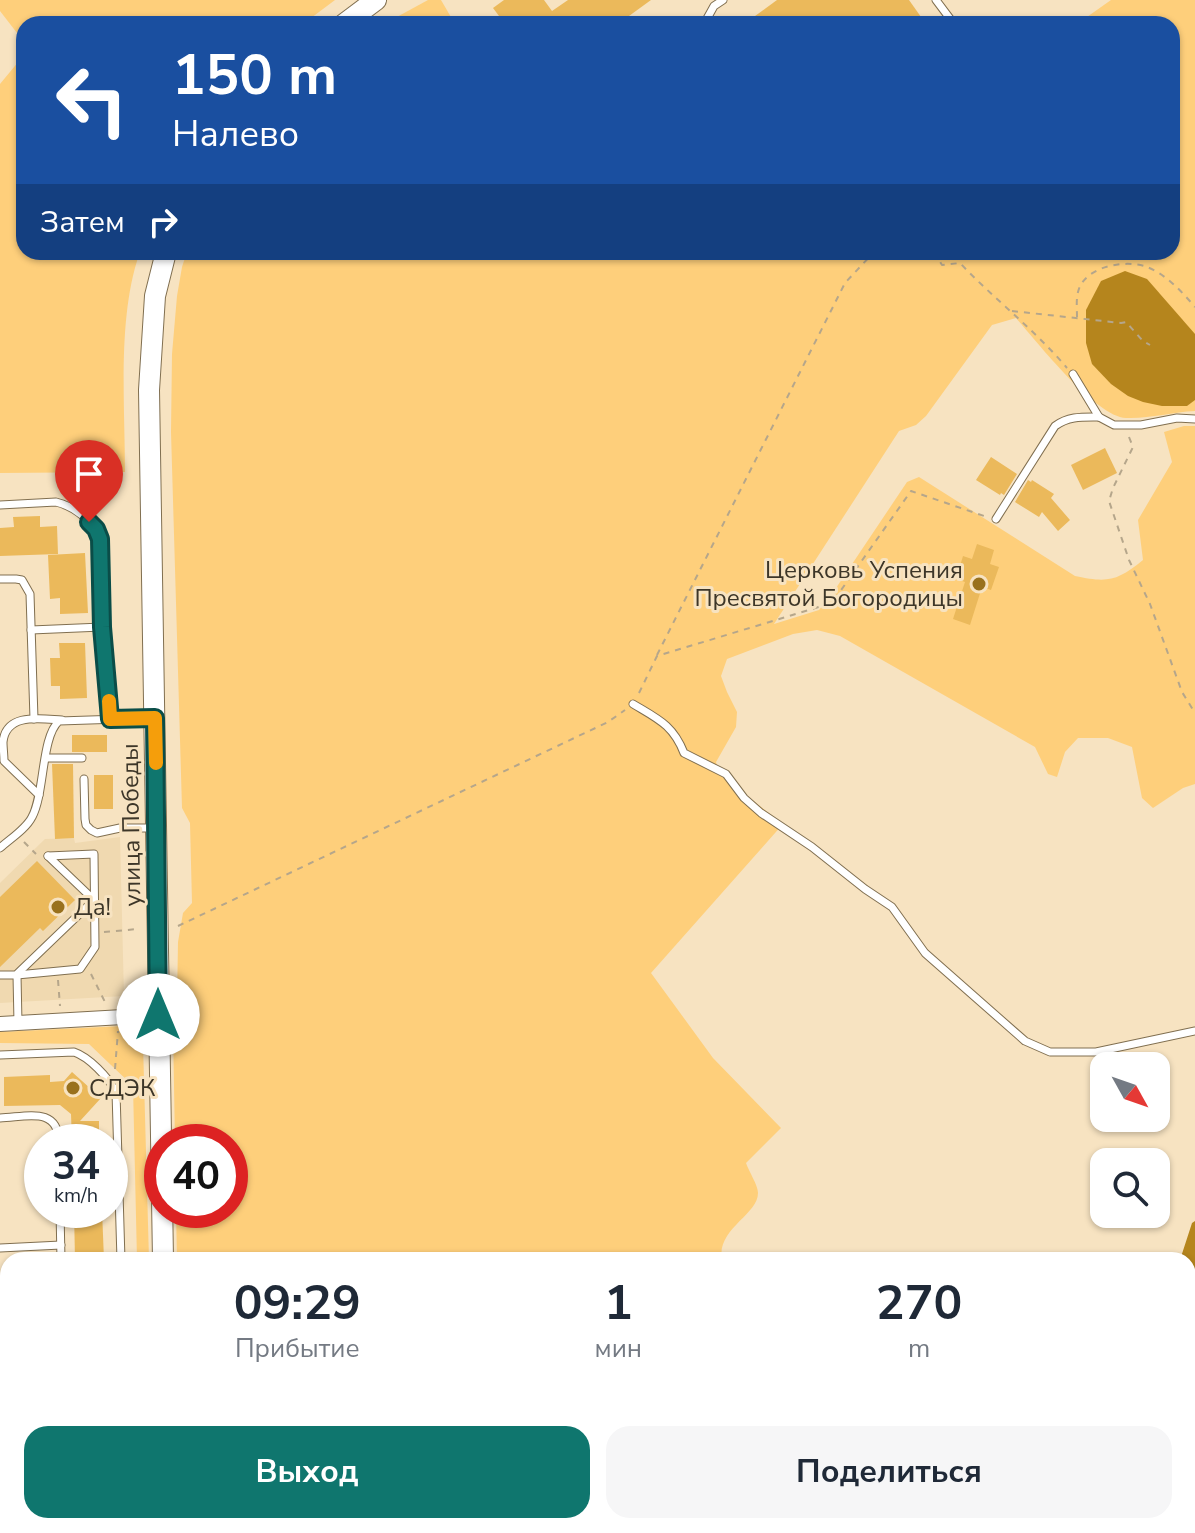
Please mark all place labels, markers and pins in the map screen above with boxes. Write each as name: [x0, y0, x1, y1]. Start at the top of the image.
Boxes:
pin: [55, 440, 123, 522]
place label: Церковь Успения Пресвятой Богородицы: [694, 554, 963, 614]
marker: Церковь Успения Пресвятой Богородицы: [970, 575, 988, 593]
place label: Да!: [74, 891, 111, 923]
marker: Да!: [49, 898, 67, 916]
place label: СДЭК: [89, 1072, 156, 1104]
marker: СДЭК: [64, 1079, 82, 1097]

